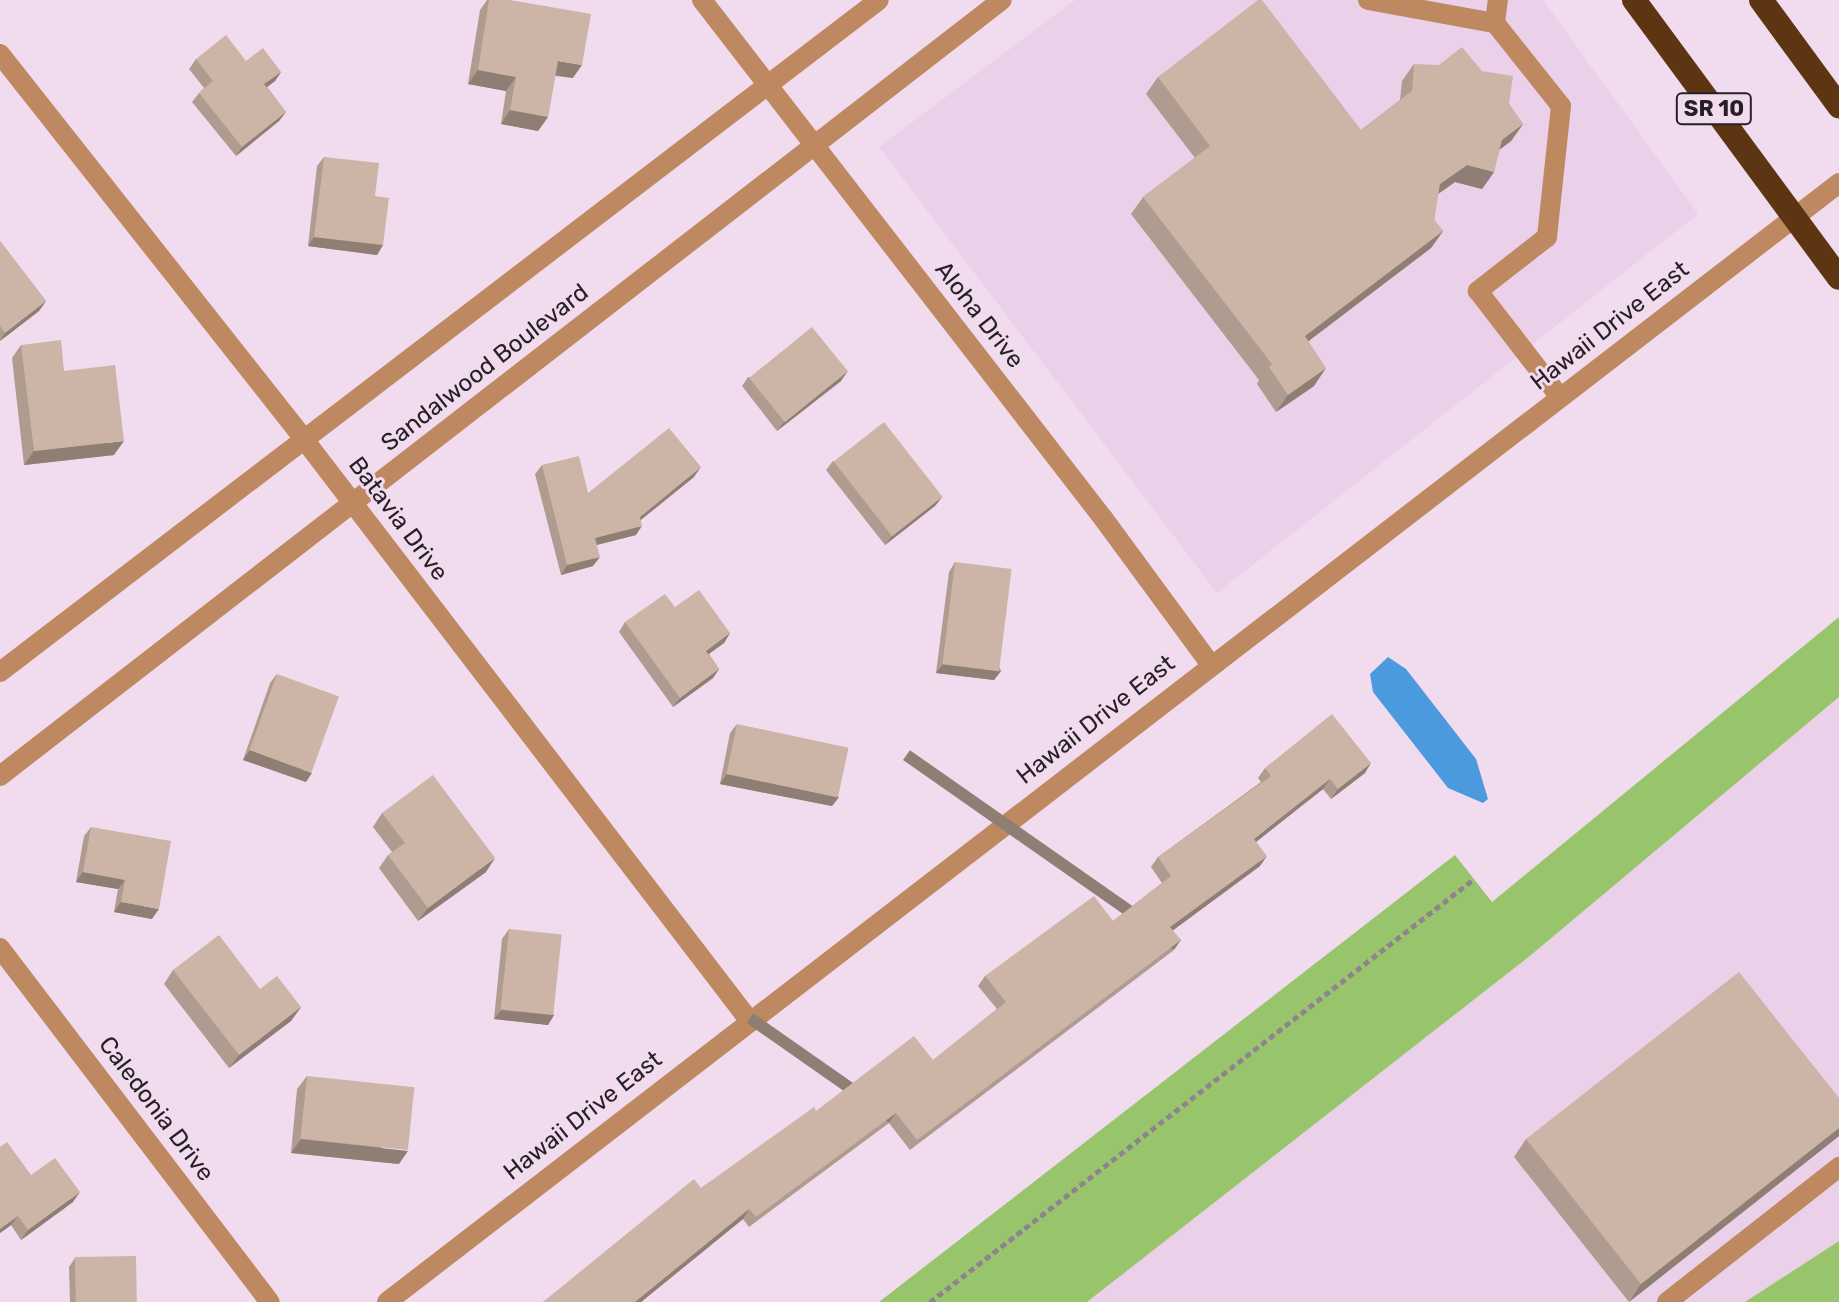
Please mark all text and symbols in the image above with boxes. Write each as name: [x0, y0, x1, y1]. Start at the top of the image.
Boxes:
road number: SR 10: [1674, 91, 1754, 127]
street label: Hawaii Drive East: [1525, 255, 1695, 397]
street label: Aloha Drive: [929, 256, 1029, 374]
street label: Sandalwood Boulevard: [376, 278, 594, 458]
street label: Batavia Drive: [342, 451, 454, 587]
street label: Hawaii Drive East: [1011, 649, 1181, 791]
street label: Caledonia Drive: [92, 1031, 220, 1187]
street label: Hawaii Drive East: [498, 1045, 668, 1187]

